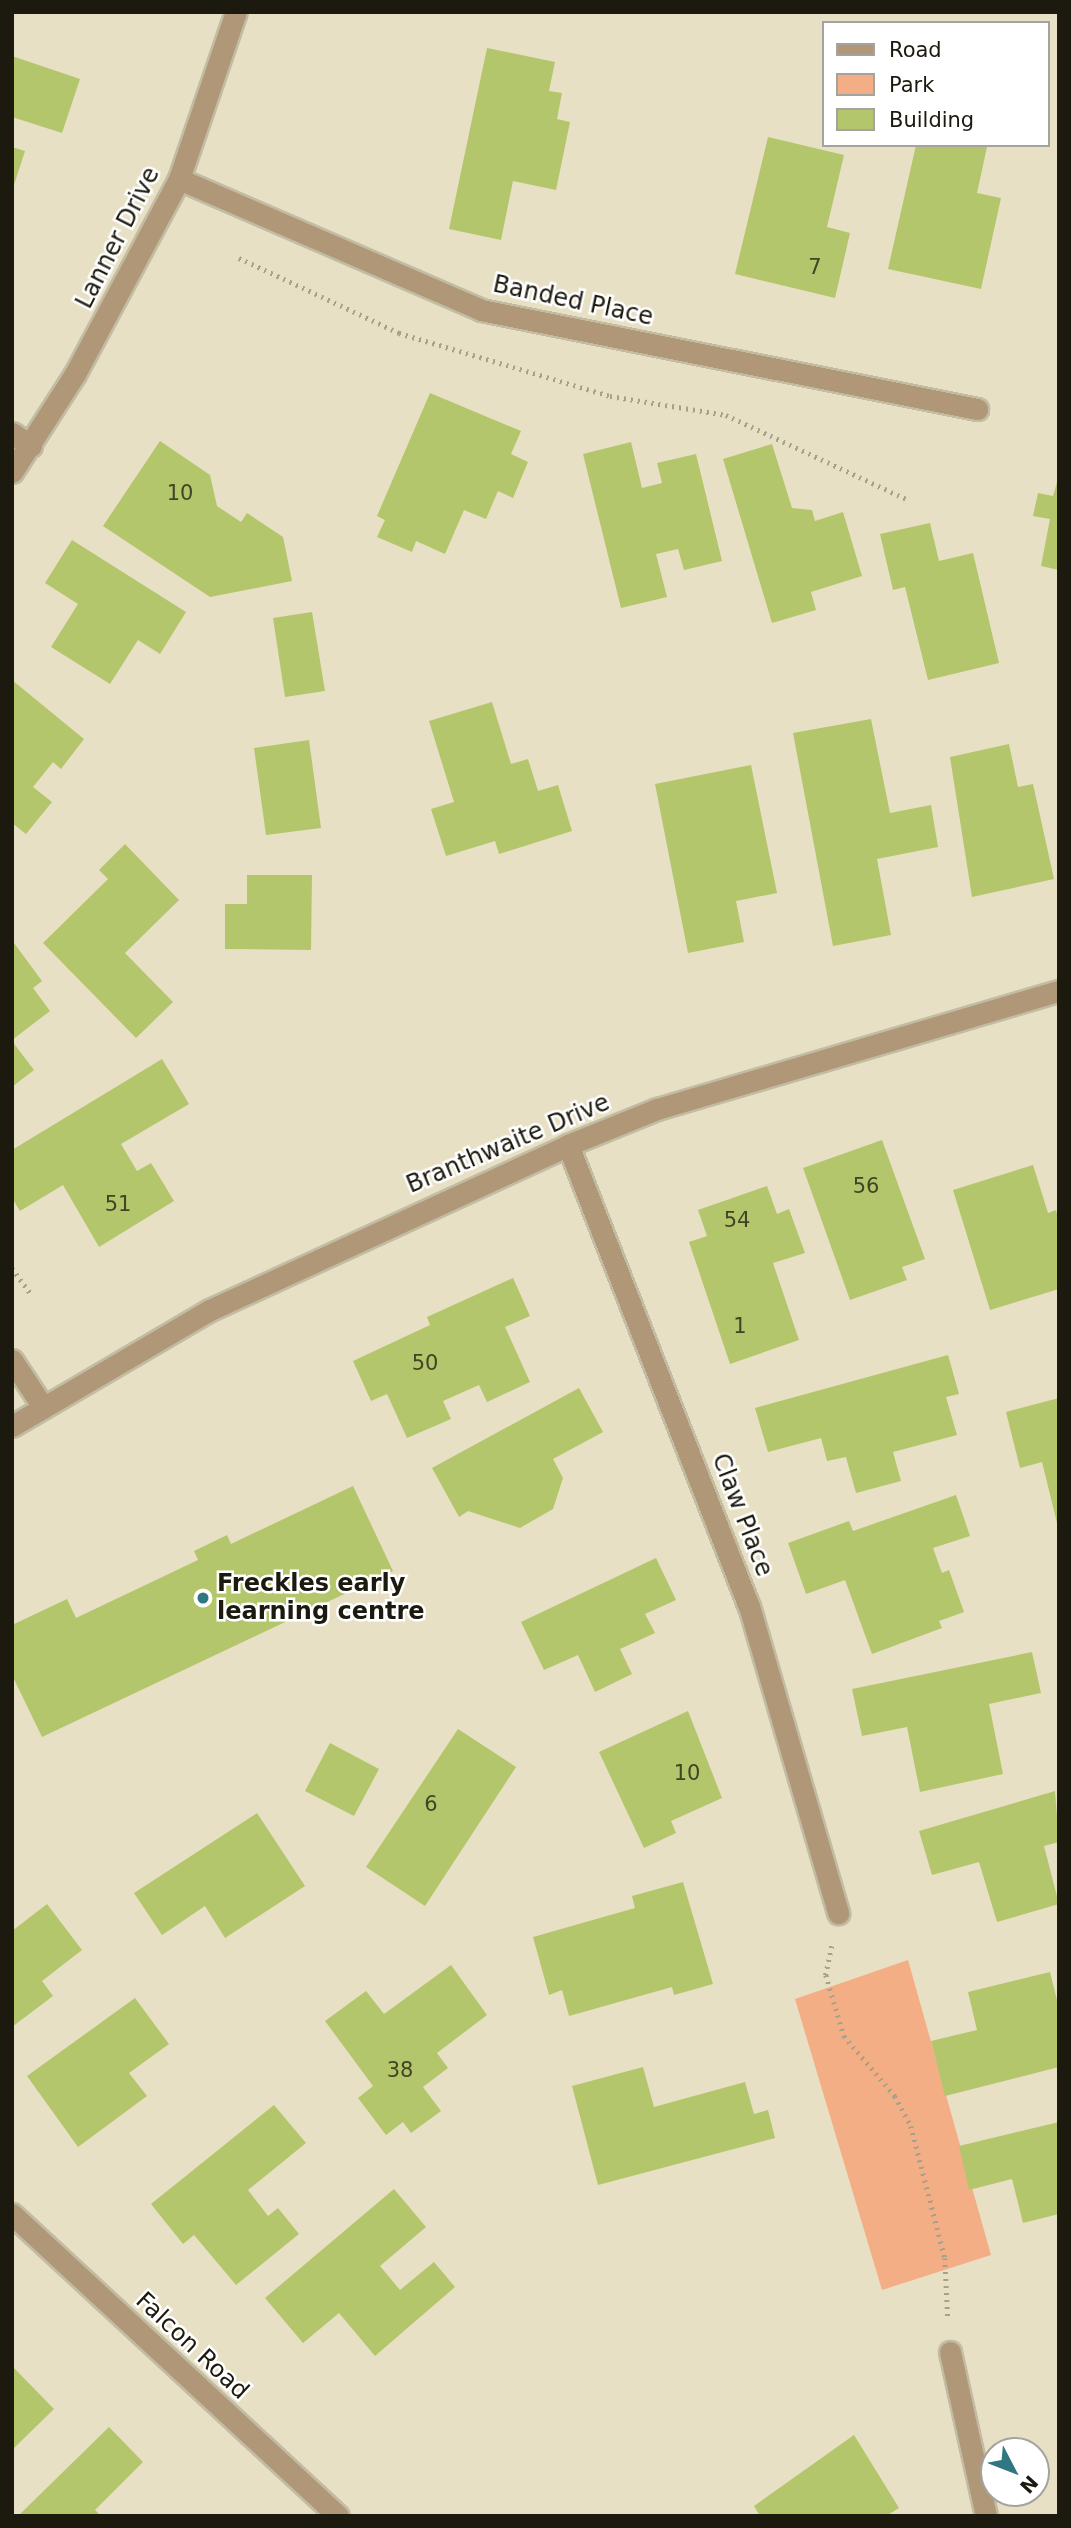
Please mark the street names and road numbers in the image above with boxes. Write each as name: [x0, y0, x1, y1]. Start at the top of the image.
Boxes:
street label: Lanner Drive: [70, 163, 166, 313]
street label: Banded Place: [490, 270, 656, 332]
street label: Branthwaite Drive: [402, 1088, 614, 1200]
street label: Claw Place: [705, 1450, 779, 1580]
street label: Falcon Road: [130, 2286, 254, 2406]

